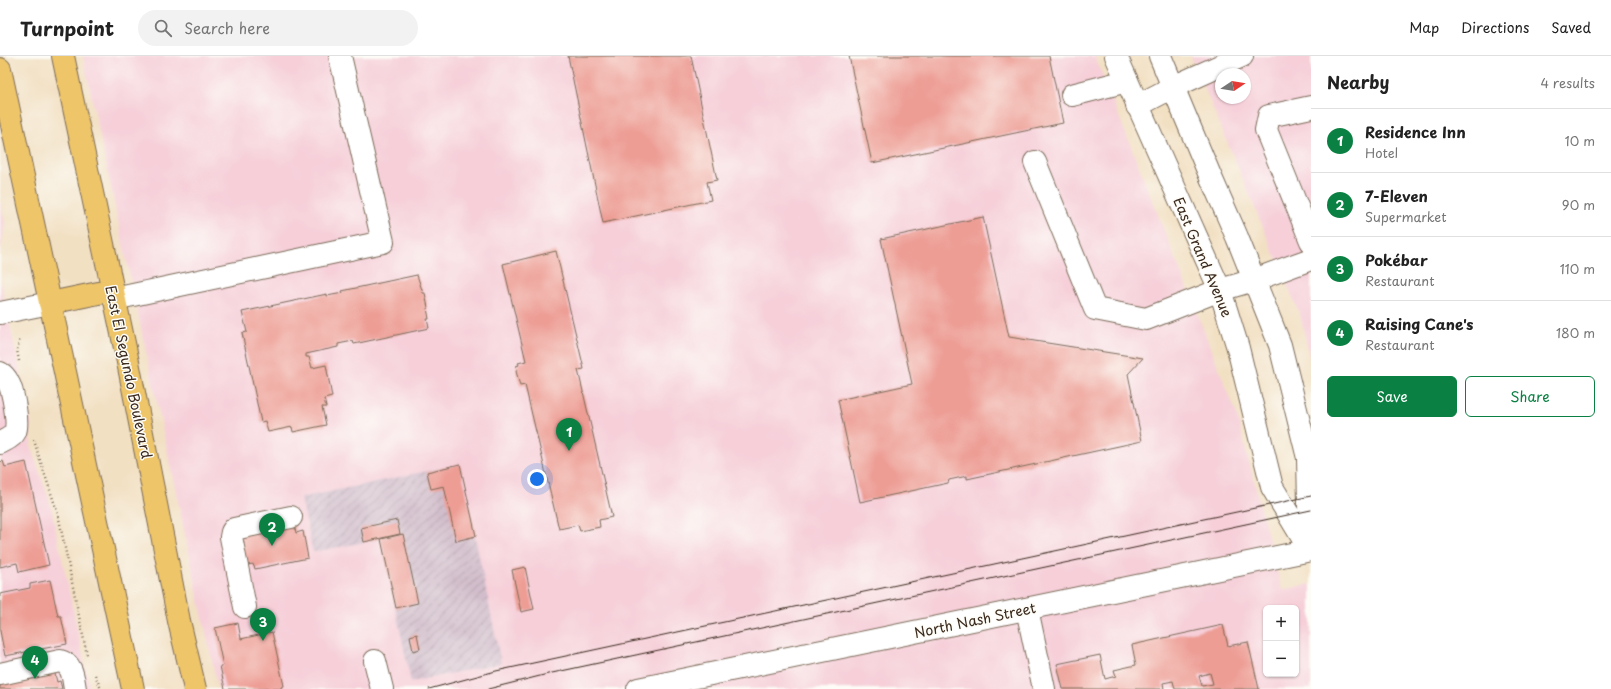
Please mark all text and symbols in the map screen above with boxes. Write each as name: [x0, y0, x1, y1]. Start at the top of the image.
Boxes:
search box: [138, 10, 418, 46]
text: Turnpoint: [20, 14, 114, 42]
text: Search here: [184, 16, 270, 39]
icon: search: [152, 17, 174, 39]
text: Map: [1409, 17, 1439, 38]
text: Directions: [1461, 17, 1529, 38]
text: Saved: [1551, 17, 1591, 38]
north arrow: [1215, 68, 1251, 104]
text: Nearby: [1327, 69, 1389, 95]
text: 4 results: [1541, 73, 1595, 92]
text: Residence Inn: [1365, 120, 1466, 143]
text: 1: [1337, 131, 1343, 150]
text: 10 m: [1565, 131, 1595, 150]
text: Hotel: [1365, 143, 1398, 162]
text: 7-Eleven: [1365, 184, 1428, 207]
street label: East Grand Avenue: [1168, 194, 1238, 320]
text: 2: [1335, 195, 1345, 214]
text: 90 m: [1562, 195, 1595, 214]
text: Supermarket: [1365, 207, 1447, 226]
text: Pokébar: [1365, 248, 1428, 271]
text: 3: [1336, 259, 1344, 278]
text: 110 m: [1560, 259, 1595, 278]
text: Restaurant: [1365, 271, 1435, 290]
street label: East El Segundo Boulevard: [100, 283, 158, 461]
text: Raising Cane's: [1365, 312, 1474, 335]
text: 4: [1336, 323, 1344, 342]
text: 180 m: [1556, 323, 1595, 342]
text: Restaurant: [1365, 335, 1435, 354]
button: Save: [1327, 376, 1457, 417]
button: Share: [1465, 376, 1595, 417]
pin: 1: [556, 418, 582, 451]
your location: [527, 469, 547, 489]
pin: 2: [259, 513, 285, 546]
street label: North Nash Street: [912, 597, 1038, 643]
map controls: [1263, 605, 1299, 677]
button: +: [1263, 605, 1299, 641]
pin: 3: [250, 608, 276, 641]
button: −: [1263, 641, 1299, 677]
pin: 4: [22, 646, 48, 679]

